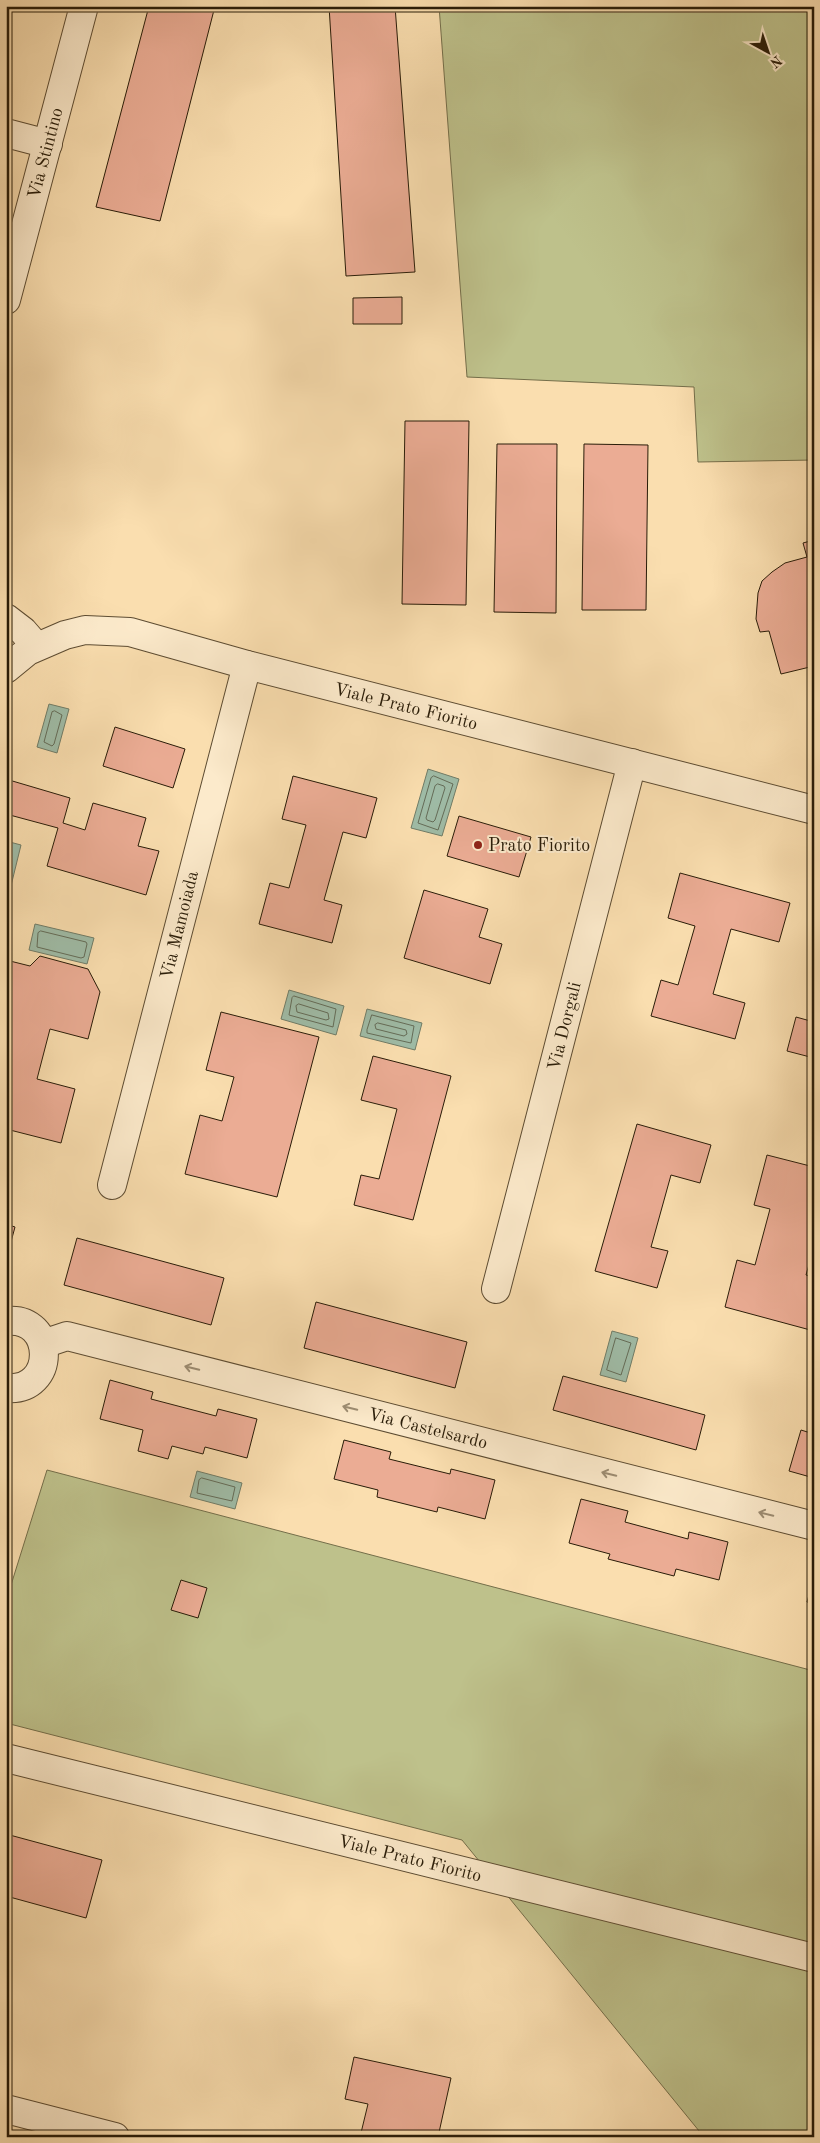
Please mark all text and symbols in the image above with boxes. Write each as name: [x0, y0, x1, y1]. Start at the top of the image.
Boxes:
north arrow: [742, 28, 792, 78]
text: N: [767, 52, 784, 70]
street label: Via Stintino: [25, 106, 67, 201]
street label: Viale Prato Fiorito: [332, 680, 479, 734]
place label: Prato Fiorito: [488, 837, 590, 855]
marker: Prato Fiorito: [472, 839, 484, 851]
street label: Via Mamoiada: [158, 869, 202, 981]
street label: Via Dorgali: [545, 980, 585, 1072]
one-way arrow: [185, 1363, 201, 1372]
one-way arrow: [342, 1403, 358, 1412]
street label: Via Castelsardo: [366, 1405, 489, 1453]
one-way arrow: [601, 1469, 617, 1478]
one-way arrow: [759, 1509, 775, 1518]
street label: Viale Prato Fiorito: [336, 1832, 483, 1886]

